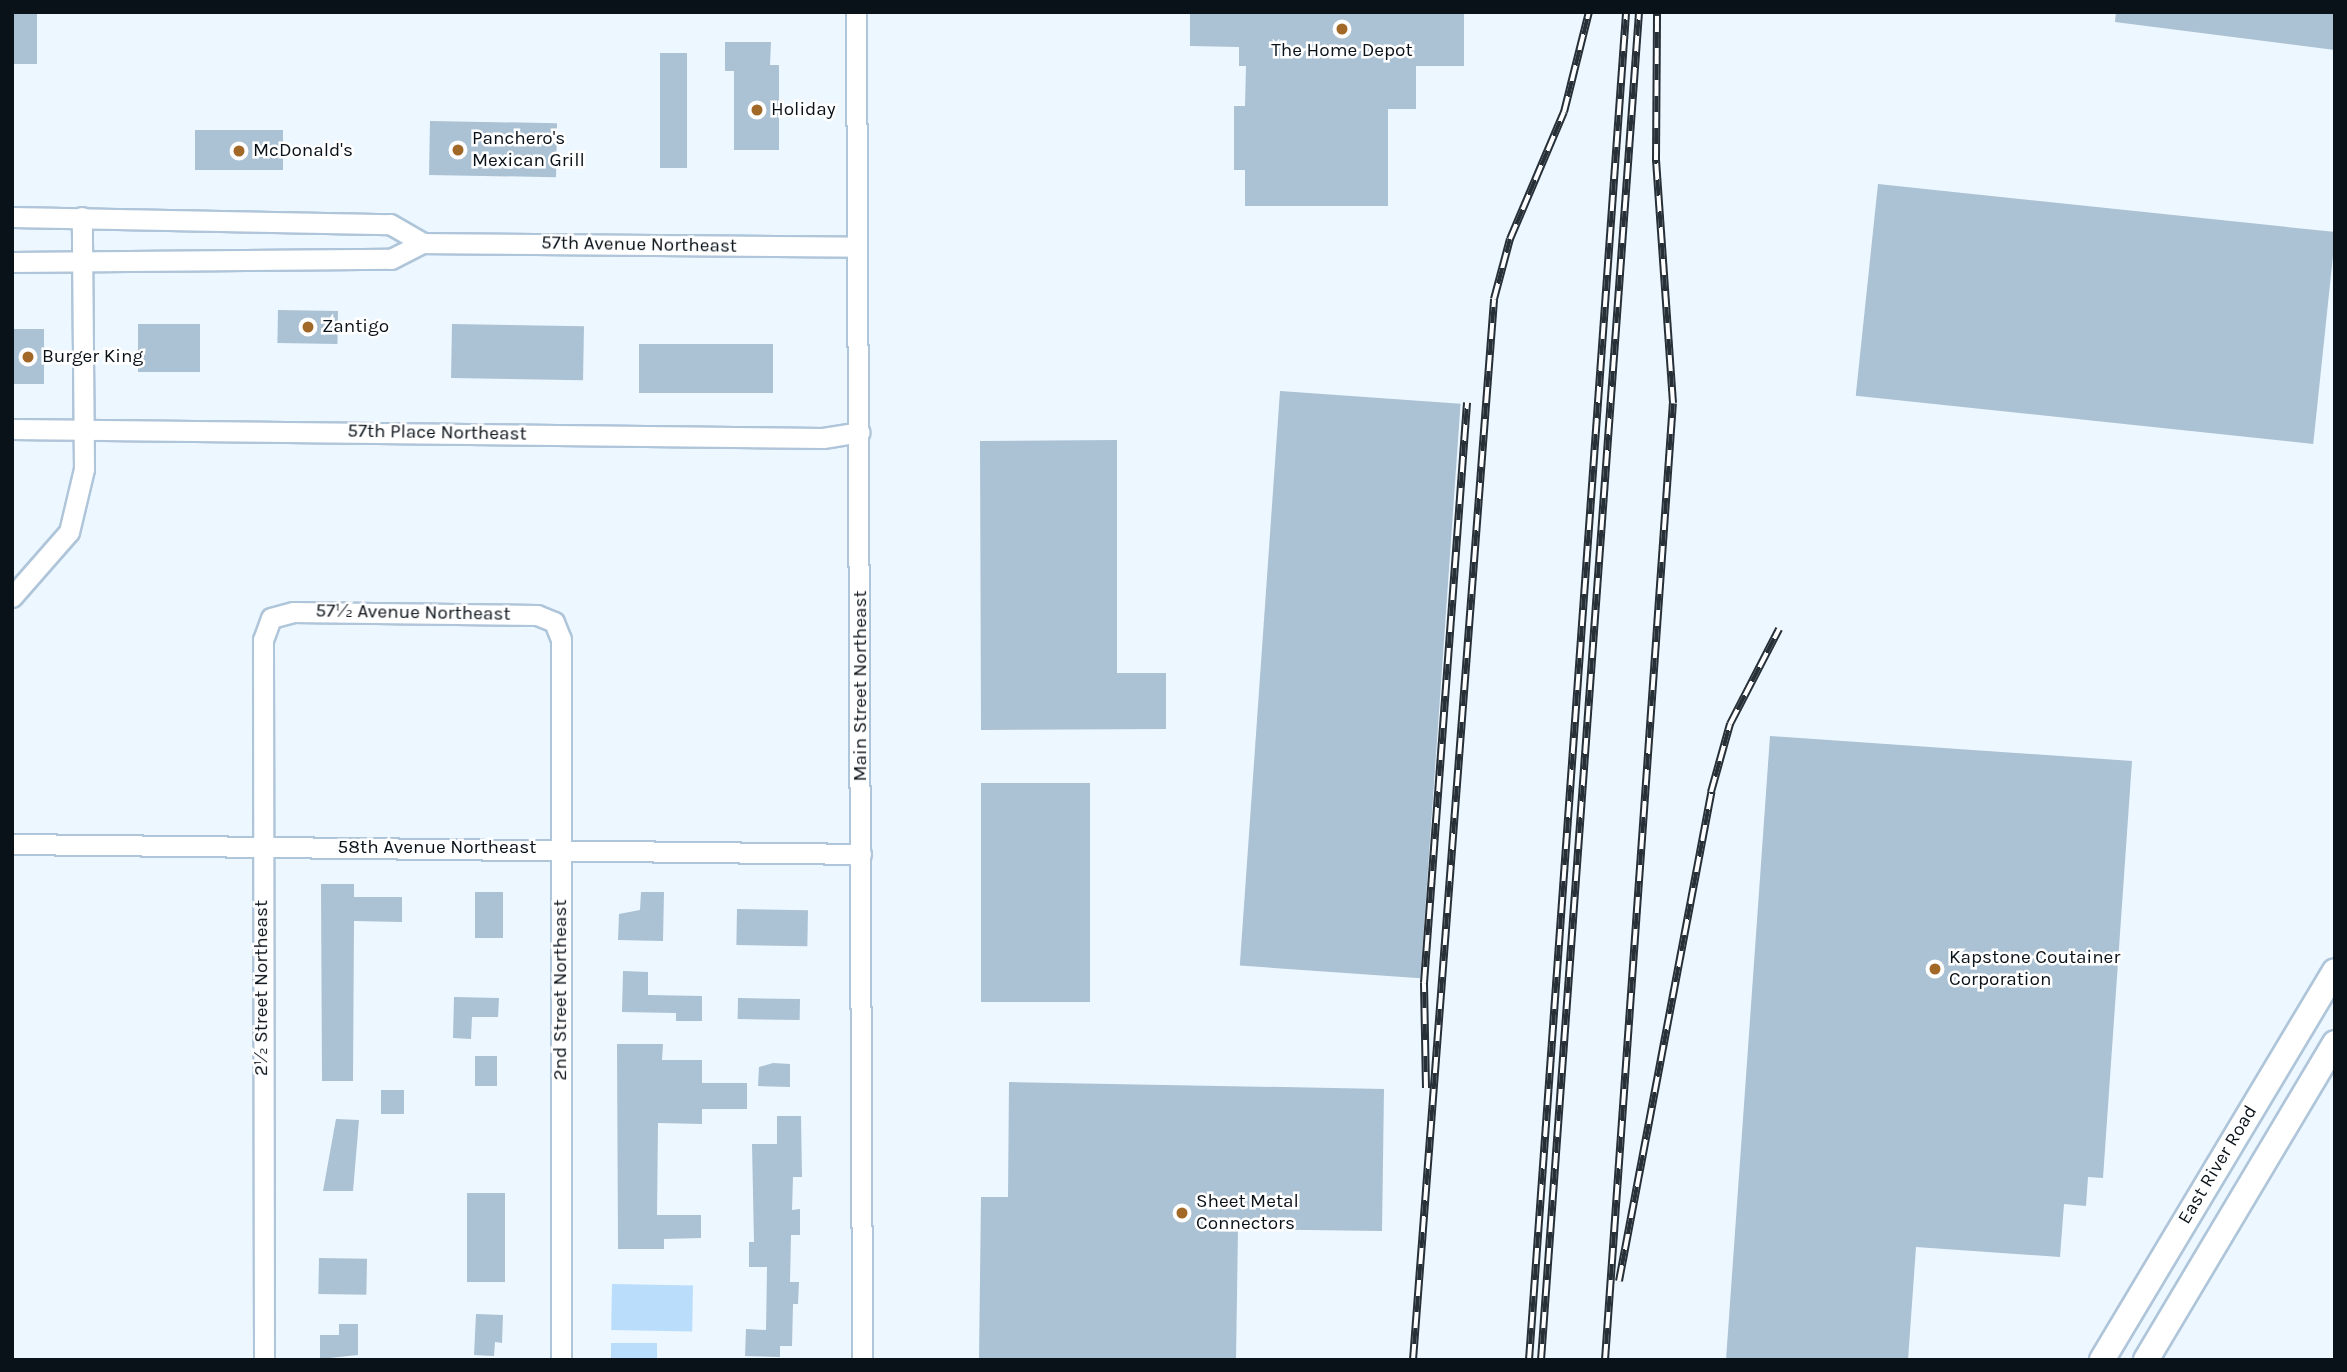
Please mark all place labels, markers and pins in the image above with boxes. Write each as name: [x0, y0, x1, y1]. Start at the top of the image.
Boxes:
marker: The Home Depot: [1334, 21, 1350, 37]
place label: The Home Depot: [1271, 40, 1413, 62]
place label: Holiday: [771, 99, 836, 121]
marker: Holiday: [749, 102, 765, 118]
place label: Panchero's Mexican Grill: [472, 128, 585, 172]
place label: McDonald's: [253, 140, 353, 162]
marker: Panchero's Mexican Grill: [450, 142, 466, 158]
marker: McDonald's: [231, 143, 247, 159]
place label: Zantigo: [322, 316, 389, 338]
marker: Zantigo: [300, 319, 316, 335]
place label: Burger King: [42, 346, 143, 368]
marker: Burger King: [20, 349, 36, 365]
place label: Kapstone Coutainer Corporation: [1949, 947, 2120, 991]
marker: Kapstone Coutainer Corporation: [1927, 961, 1943, 977]
place label: Sheet Metal Connectors: [1196, 1191, 1299, 1235]
marker: Sheet Metal Connectors: [1174, 1205, 1190, 1221]

